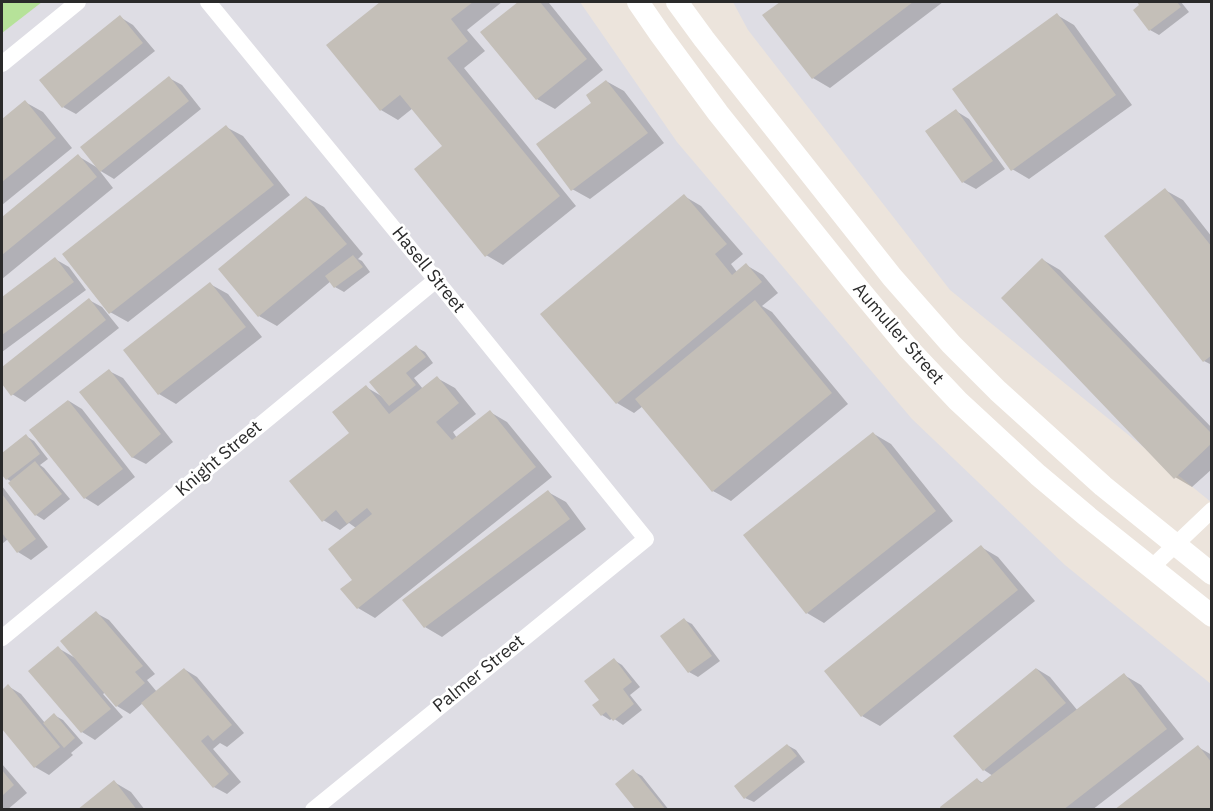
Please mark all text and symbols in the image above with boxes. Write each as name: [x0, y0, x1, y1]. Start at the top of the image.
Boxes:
street label: Hasell Street: [387, 223, 469, 317]
street label: Aumuller Street: [848, 279, 948, 389]
street label: Knight Street: [172, 417, 266, 501]
street label: Palmer Street: [429, 631, 529, 717]

